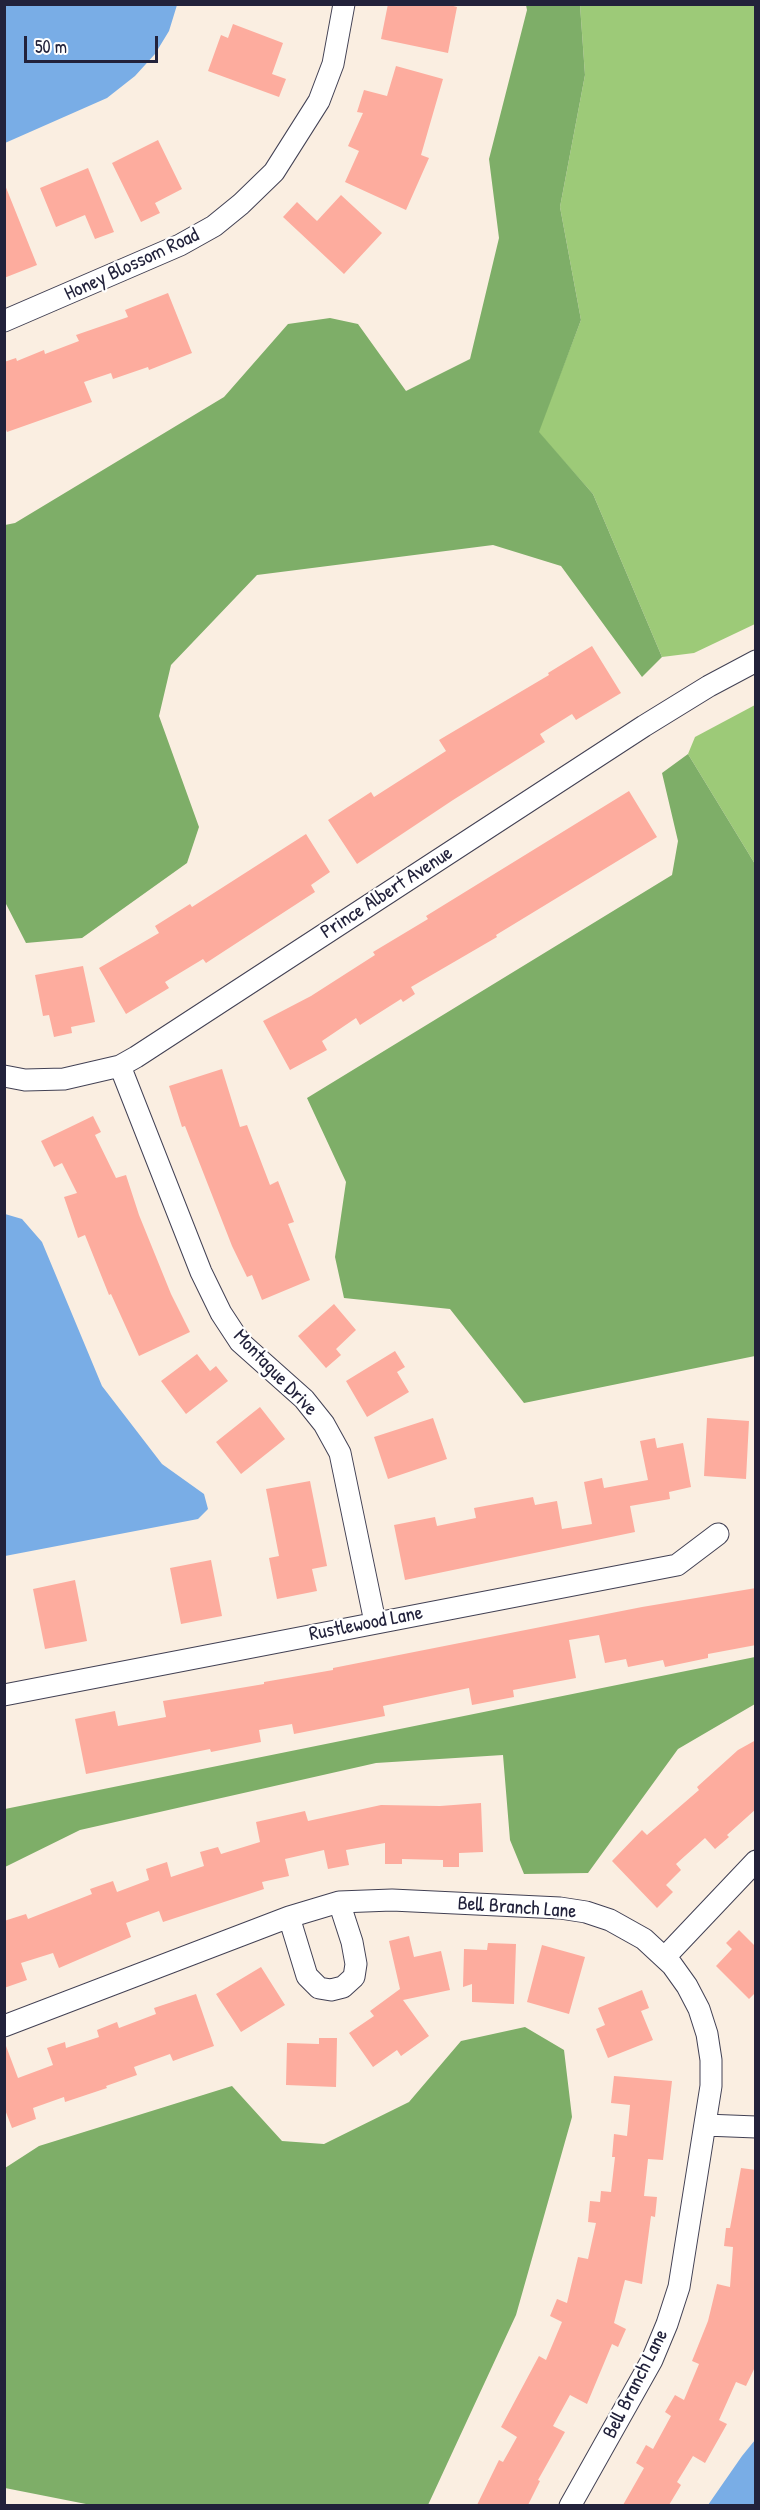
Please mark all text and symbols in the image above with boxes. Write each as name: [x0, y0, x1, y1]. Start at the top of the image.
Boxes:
scale bar: [27, 24, 160, 62]
text: 50 m: [35, 34, 67, 59]
street label: Honey Blossom Road: [61, 223, 203, 307]
street label: Prince Albert Avenue: [317, 841, 457, 945]
street label: Montague Drive: [228, 1325, 322, 1421]
street label: Rustlewood Lane: [307, 1601, 425, 1647]
street label: Bell Branch Lane: [457, 1892, 577, 1924]
street label: Bell Branch Lane: [598, 2326, 674, 2442]

